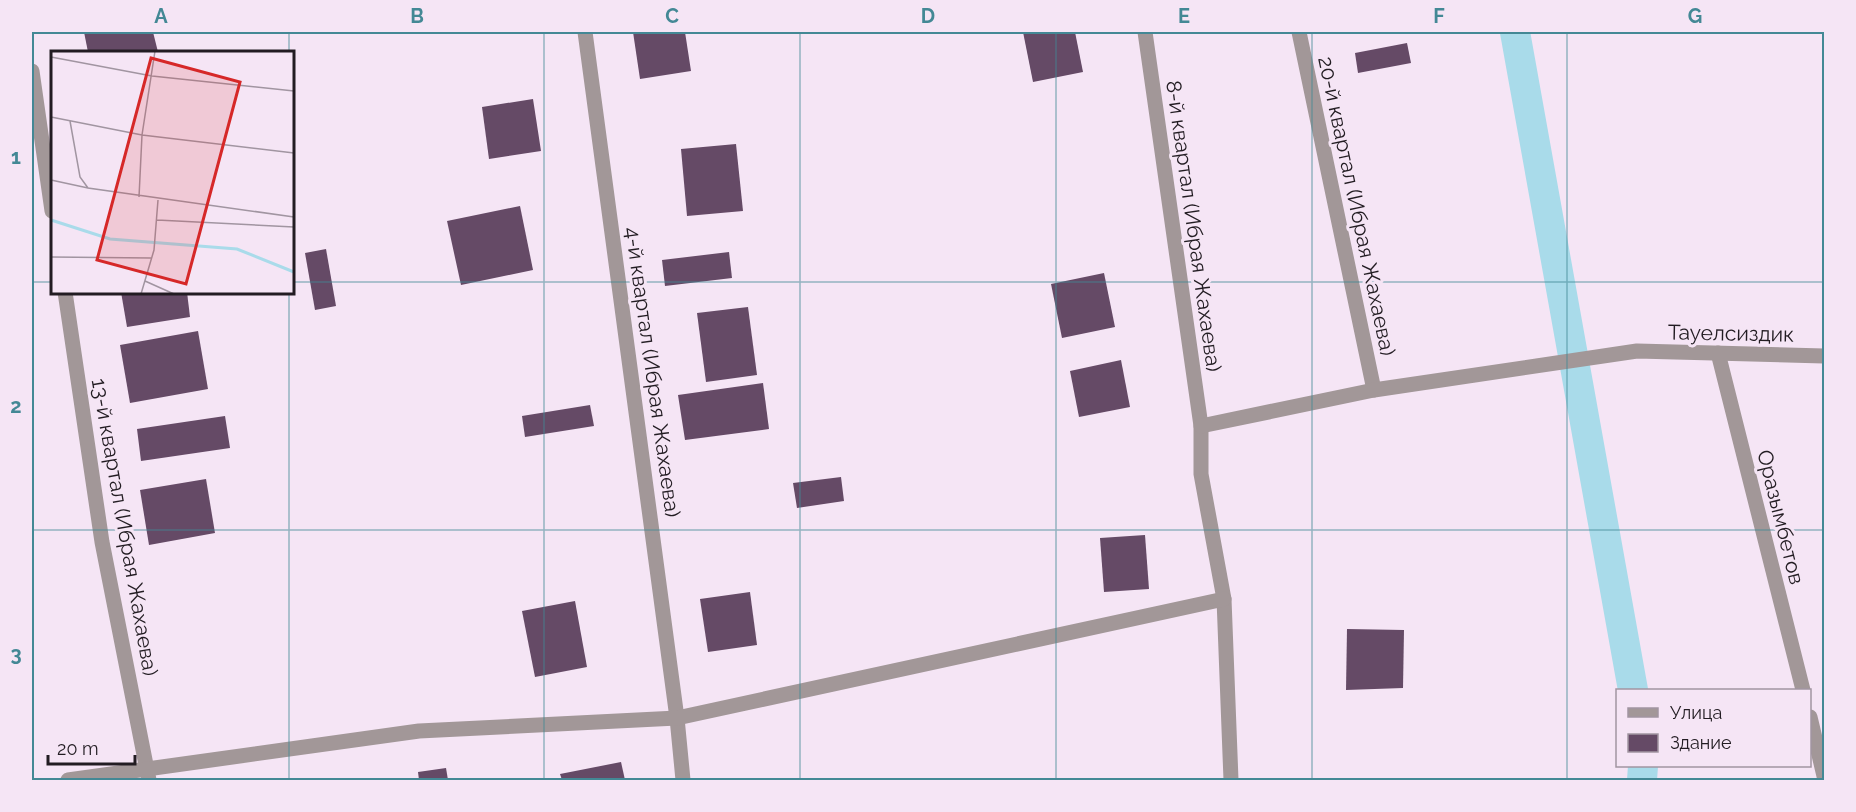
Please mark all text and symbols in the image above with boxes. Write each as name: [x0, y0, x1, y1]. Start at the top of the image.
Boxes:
text: A: [154, 4, 168, 28]
text: B: [410, 4, 424, 28]
text: C: [665, 4, 679, 28]
text: D: [921, 4, 935, 28]
text: E: [1178, 4, 1190, 28]
text: F: [1433, 4, 1445, 28]
text: G: [1688, 4, 1702, 28]
inset map: [51, 51, 294, 294]
street label: 20-й квартал (Ибрая Жахаева): [1313, 54, 1401, 358]
street label: 8-й квартал (Ибрая Жахаева): [1161, 79, 1227, 373]
text: 1: [11, 145, 21, 169]
street label: 4-й квартал (Ибрая Жахаева): [620, 225, 686, 519]
street label: Тауелсиздик: [1668, 319, 1794, 347]
street label: 13-й квартал (Ибрая Жахаева): [86, 376, 164, 678]
text: 2: [10, 394, 22, 418]
street label: Оразымбетов: [1752, 447, 1810, 587]
text: 3: [10, 642, 22, 666]
legend: [1616, 689, 1811, 767]
text: Улица: [1670, 702, 1722, 723]
scale bar: [48, 728, 135, 766]
text: Здание: [1670, 732, 1732, 753]
text: 20 m: [57, 738, 99, 759]

